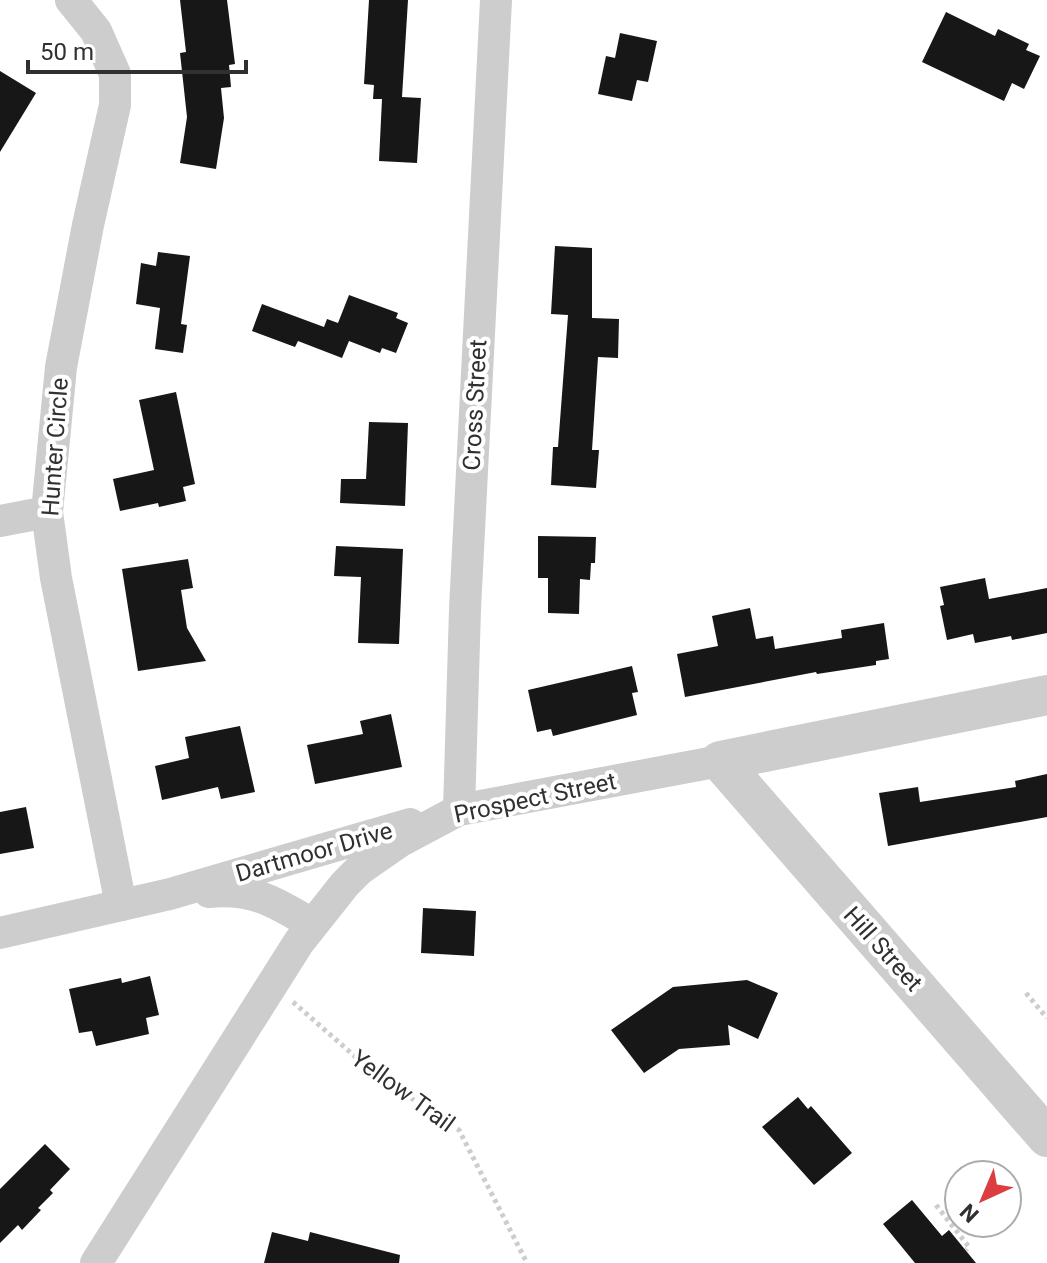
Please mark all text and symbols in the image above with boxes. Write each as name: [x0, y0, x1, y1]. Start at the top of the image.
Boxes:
scale bar: [28, 24, 246, 74]
text: 50 m: [40, 38, 94, 66]
street label: Cross Street: [458, 339, 492, 471]
street label: Hunter Circle: [36, 377, 74, 517]
street label: Prospect Street: [451, 767, 619, 829]
street label: Dartmoor Drive: [232, 816, 396, 888]
street label: Hill Street: [838, 901, 928, 997]
street label: Yellow Trail: [346, 1044, 460, 1138]
north arrow: [943, 1159, 1023, 1239]
text: N: [955, 1199, 984, 1227]

